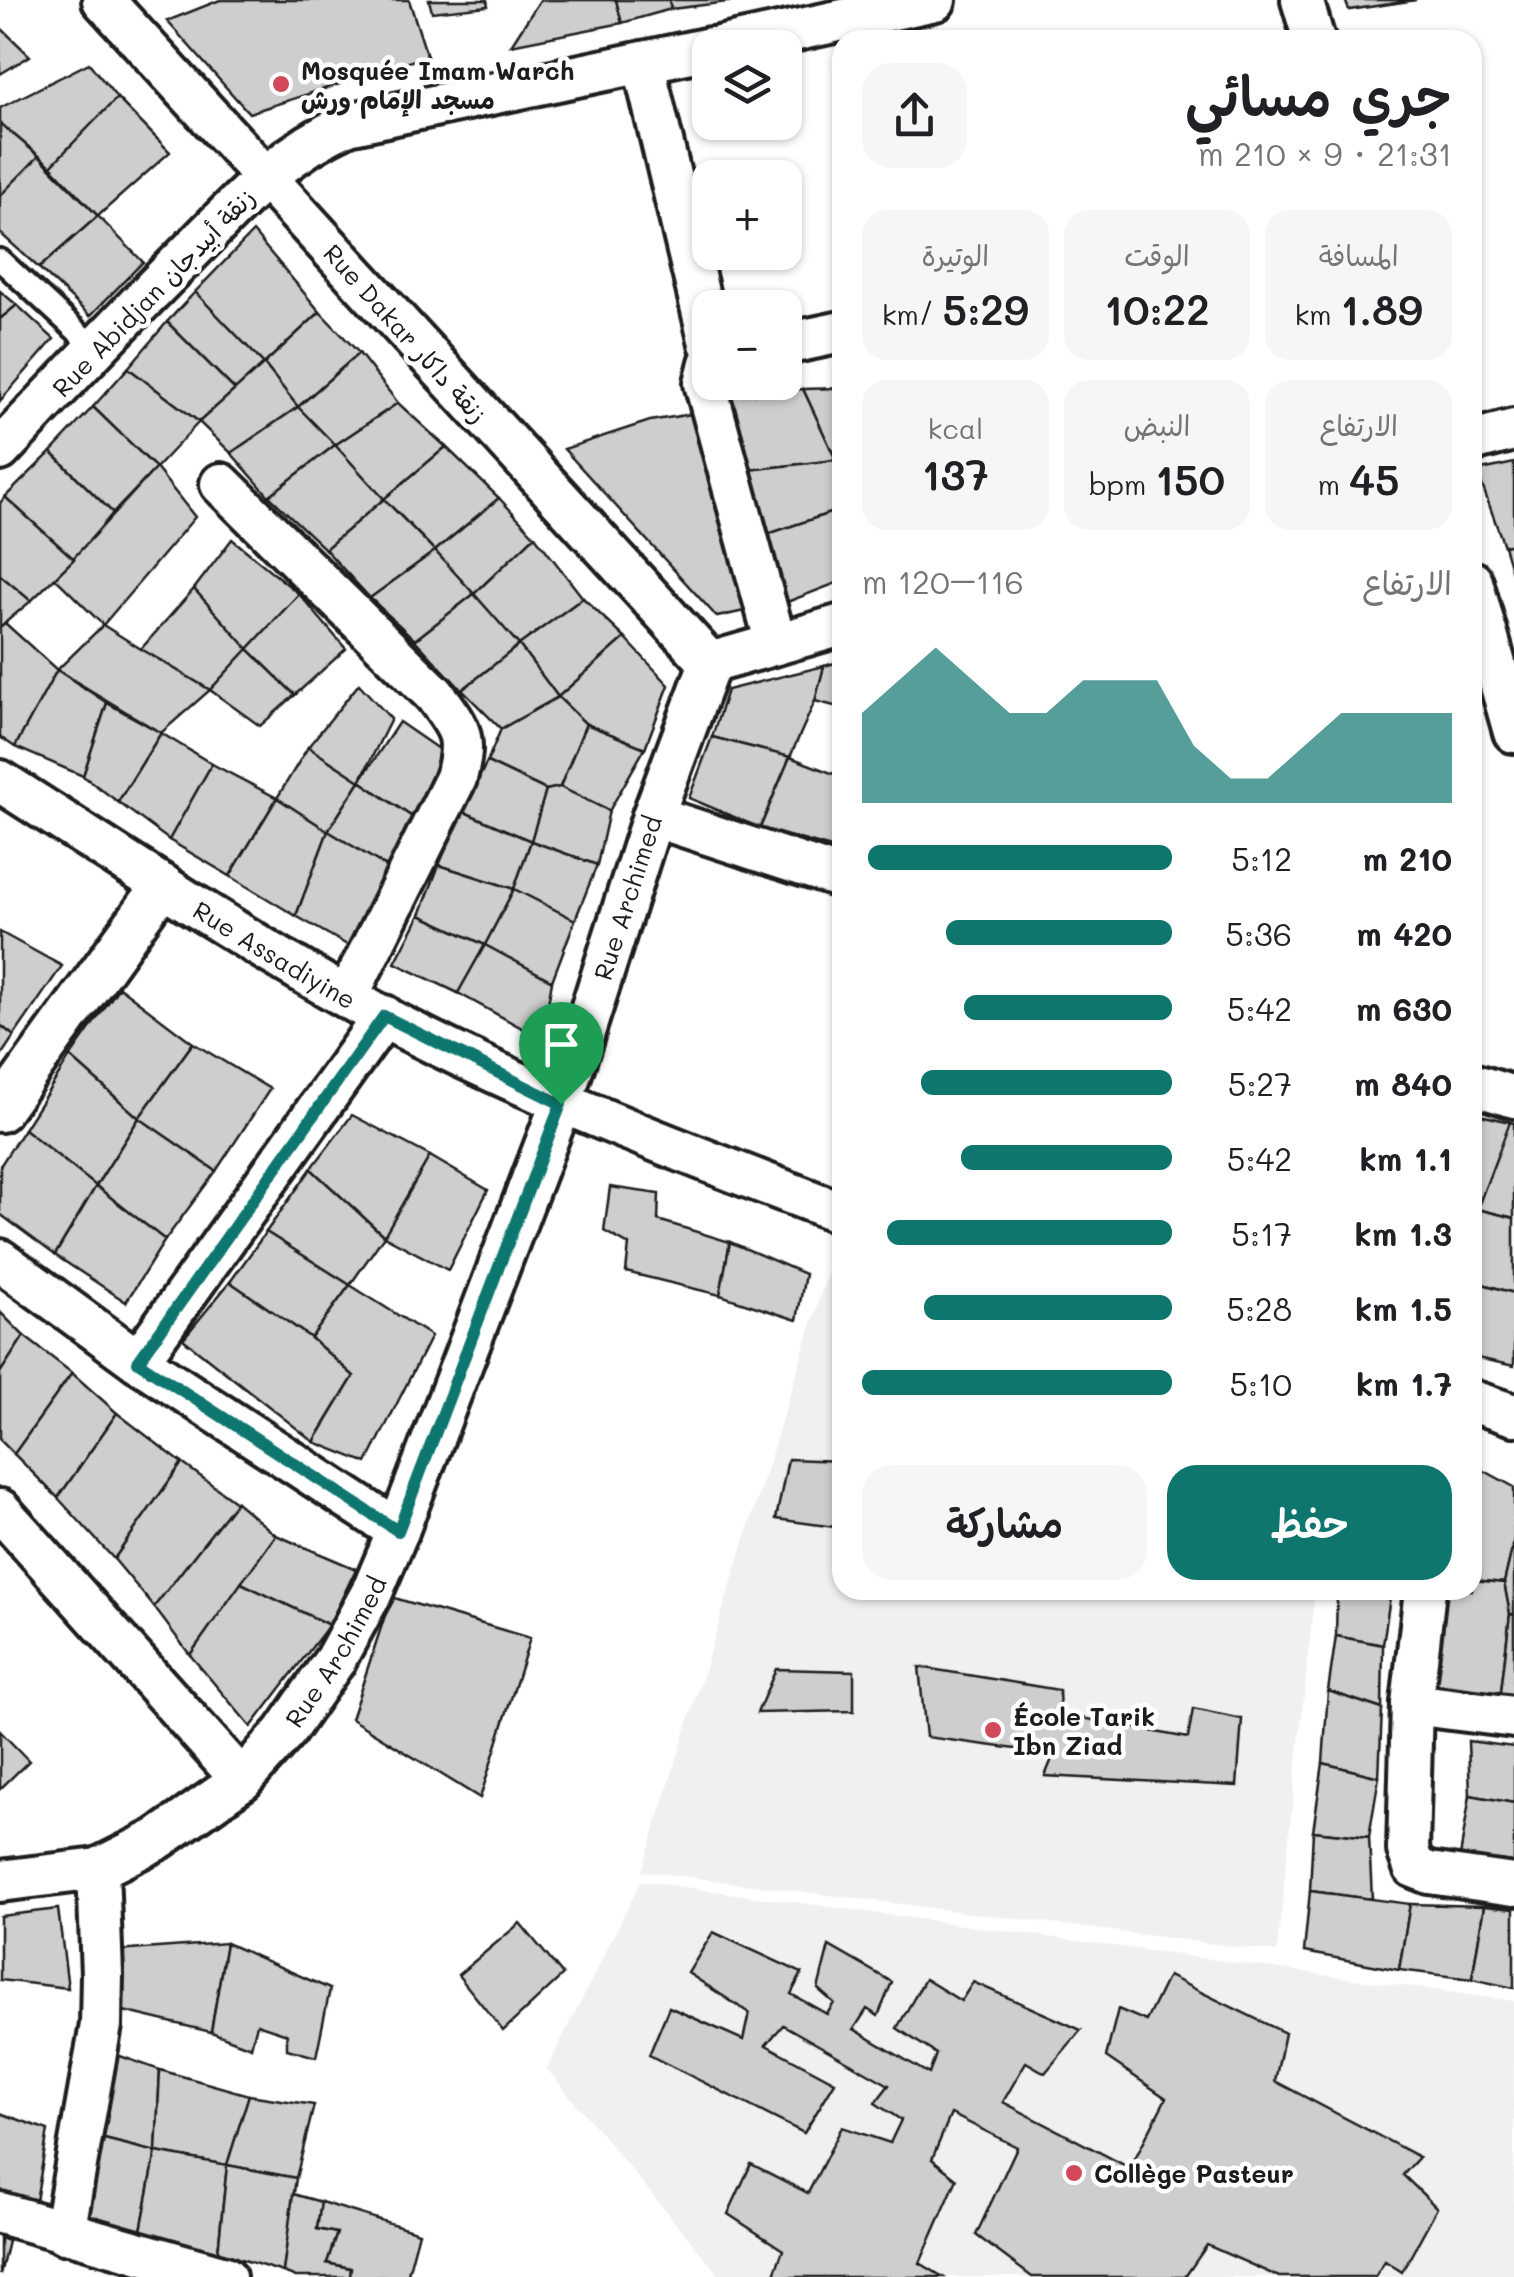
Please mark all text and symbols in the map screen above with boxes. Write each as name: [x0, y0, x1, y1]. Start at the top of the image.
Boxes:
map controls: [692, 30, 802, 400]
button: layers: [692, 30, 802, 140]
place label: Mosquée Imam Warch مسجد الإمام ورش: [301, 54, 574, 119]
text: جري مسائي: [1185, 58, 1452, 130]
button: share: [862, 63, 967, 168]
marker: Mosquée Imam Warch مسجد الإمام ورش: [270, 73, 292, 95]
text: 21:31 · 9 × 210 m: [1198, 132, 1452, 174]
button: +: [692, 160, 802, 270]
street label: Rue Abidjan زنقة أبيدجان: [45, 181, 261, 403]
street label: Rue Dakar زنقة داكار: [317, 237, 495, 429]
text: الوتيرة: [922, 237, 989, 273]
text: الوقت: [1124, 237, 1190, 273]
text: المسافة: [1319, 237, 1399, 273]
text: 5:29: [943, 281, 1029, 336]
text: 10:22: [1104, 281, 1210, 336]
text: 1.89: [1341, 281, 1423, 336]
button: −: [692, 290, 802, 400]
text: /km: [882, 296, 943, 332]
text: km: [1294, 296, 1341, 332]
text: النبض: [1124, 407, 1190, 443]
text: الارتفاع: [1319, 407, 1398, 443]
text: kcal: [927, 410, 983, 446]
text: 137: [922, 446, 989, 501]
text: 150: [1155, 451, 1225, 506]
text: 45: [1349, 451, 1400, 506]
text: bpm: [1089, 466, 1155, 502]
text: m: [1318, 466, 1349, 502]
text: 116–120 m: [862, 560, 1024, 602]
text: الارتفاع: [1362, 561, 1452, 603]
street label: Rue Archimed: [586, 811, 668, 984]
text: 5:12: [1231, 837, 1292, 879]
text: 210 m: [1362, 837, 1452, 879]
street label: Rue Assadiyine: [188, 893, 362, 1015]
text: 5:36: [1225, 912, 1292, 954]
text: 420 m: [1356, 912, 1452, 954]
text: 5:42: [1227, 987, 1292, 1029]
text: 630 m: [1356, 987, 1452, 1029]
pin: [519, 1002, 604, 1105]
icon: arrive: [534, 1017, 589, 1072]
text: 5:27: [1228, 1062, 1292, 1104]
text: 840 m: [1354, 1062, 1452, 1104]
text: 5:42: [1227, 1137, 1292, 1179]
text: 1.1 km: [1360, 1137, 1452, 1179]
text: 5:17: [1231, 1212, 1292, 1254]
text: 1.3 km: [1355, 1212, 1452, 1254]
text: 5:28: [1226, 1287, 1292, 1329]
text: 1.5 km: [1355, 1287, 1452, 1329]
text: 5:10: [1229, 1362, 1292, 1404]
text: 1.7 km: [1356, 1362, 1452, 1404]
button: مشاركة: [862, 1465, 1147, 1580]
button: حفظ: [1167, 1465, 1452, 1580]
street label: Rue Archimed: [277, 1572, 393, 1733]
place label: École Tarik Ibn Ziad: [1013, 1700, 1155, 1761]
marker: École Tarik Ibn Ziad: [982, 1719, 1004, 1741]
place label: Collège Pasteur: [1094, 2157, 1294, 2189]
marker: Collège Pasteur: [1063, 2162, 1085, 2184]

